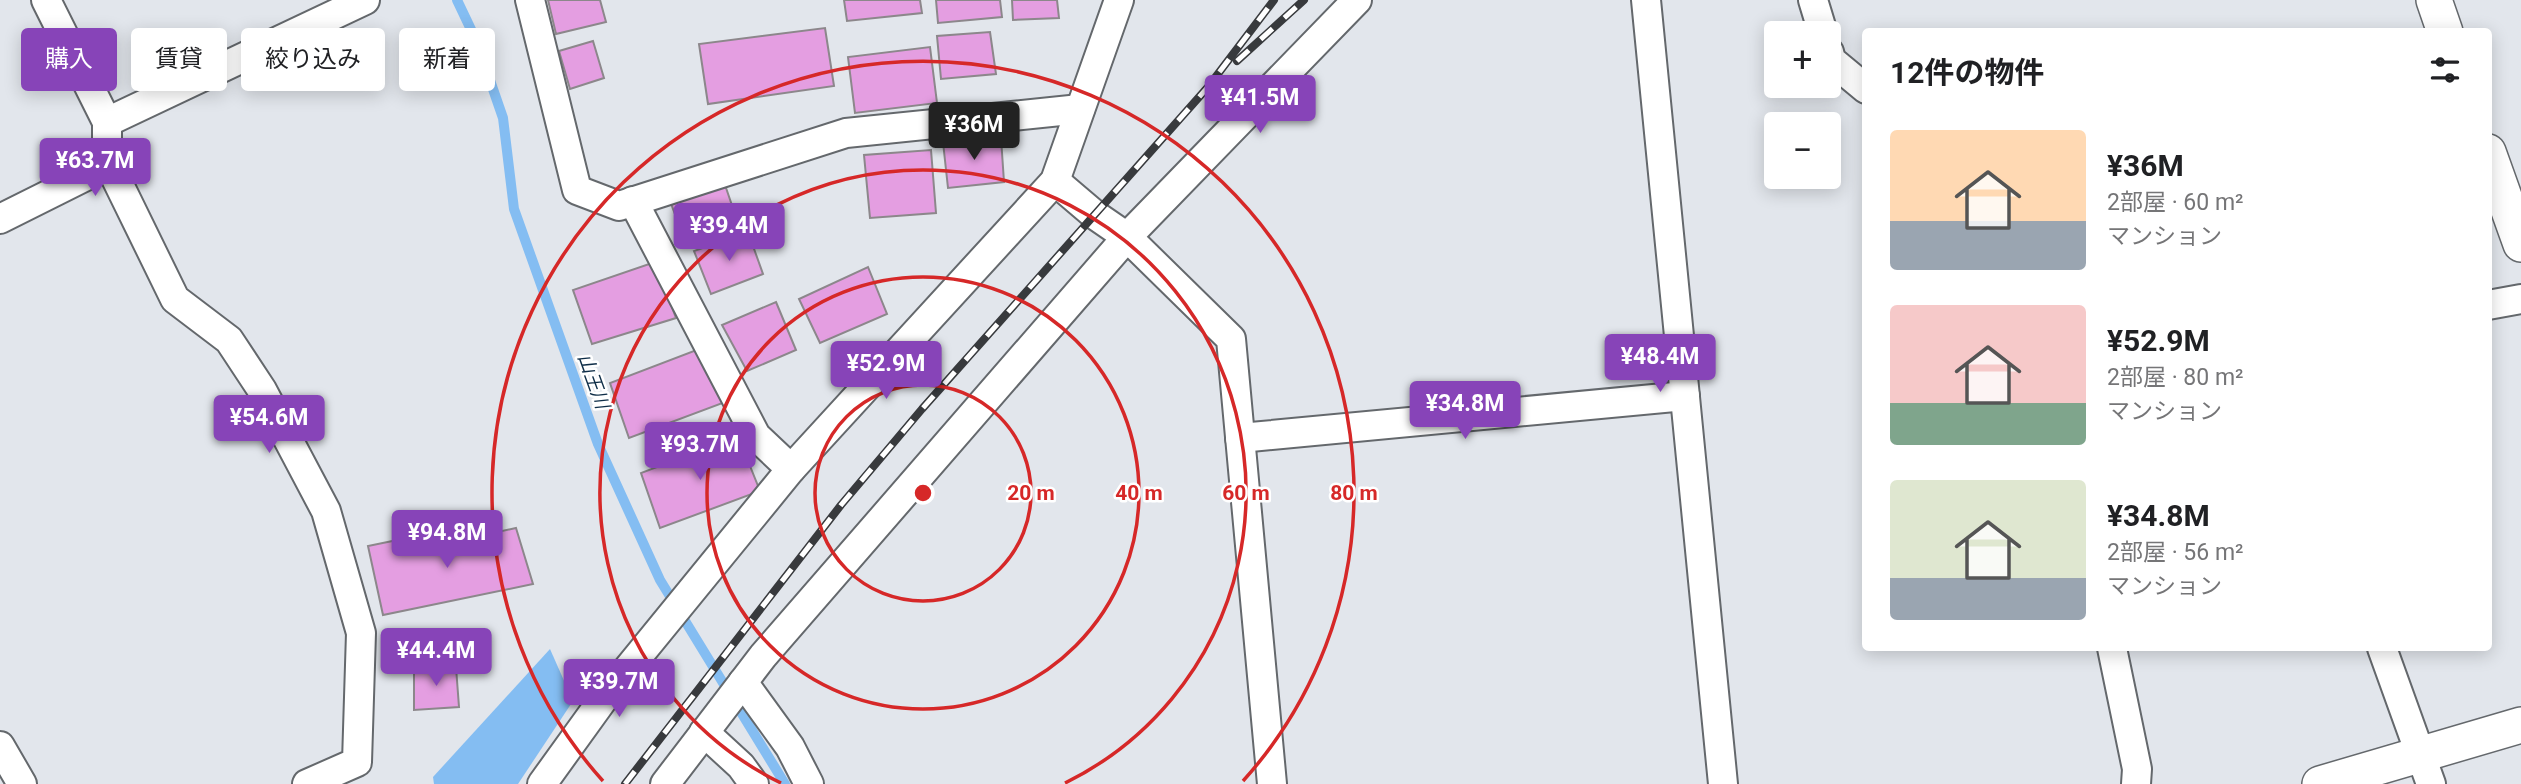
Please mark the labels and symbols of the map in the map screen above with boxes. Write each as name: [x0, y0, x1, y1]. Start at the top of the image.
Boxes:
pin: ¥41.5M: [1203, 76, 1317, 135]
pin: ¥36M: [933, 102, 1015, 162]
pin: ¥63.7M: [38, 138, 152, 198]
pin: ¥39.4M: [672, 204, 786, 263]
pin: ¥48.4M: [1603, 334, 1717, 394]
pin: ¥52.9M: [829, 342, 943, 401]
water label: 山王川: [573, 350, 615, 414]
pin: ¥34.8M: [1408, 382, 1522, 441]
pin: ¥54.6M: [212, 396, 326, 455]
pin: ¥93.7M: [643, 422, 757, 482]
centre of rings: [911, 481, 935, 505]
text: 20 m: [1007, 481, 1055, 505]
text: 40 m: [1115, 481, 1163, 505]
text: 60 m: [1222, 481, 1270, 505]
text: 80 m: [1330, 481, 1378, 505]
pin: ¥94.8M: [390, 510, 504, 570]
pin: ¥44.4M: [379, 628, 493, 688]
pin: ¥39.7M: [562, 660, 676, 719]

